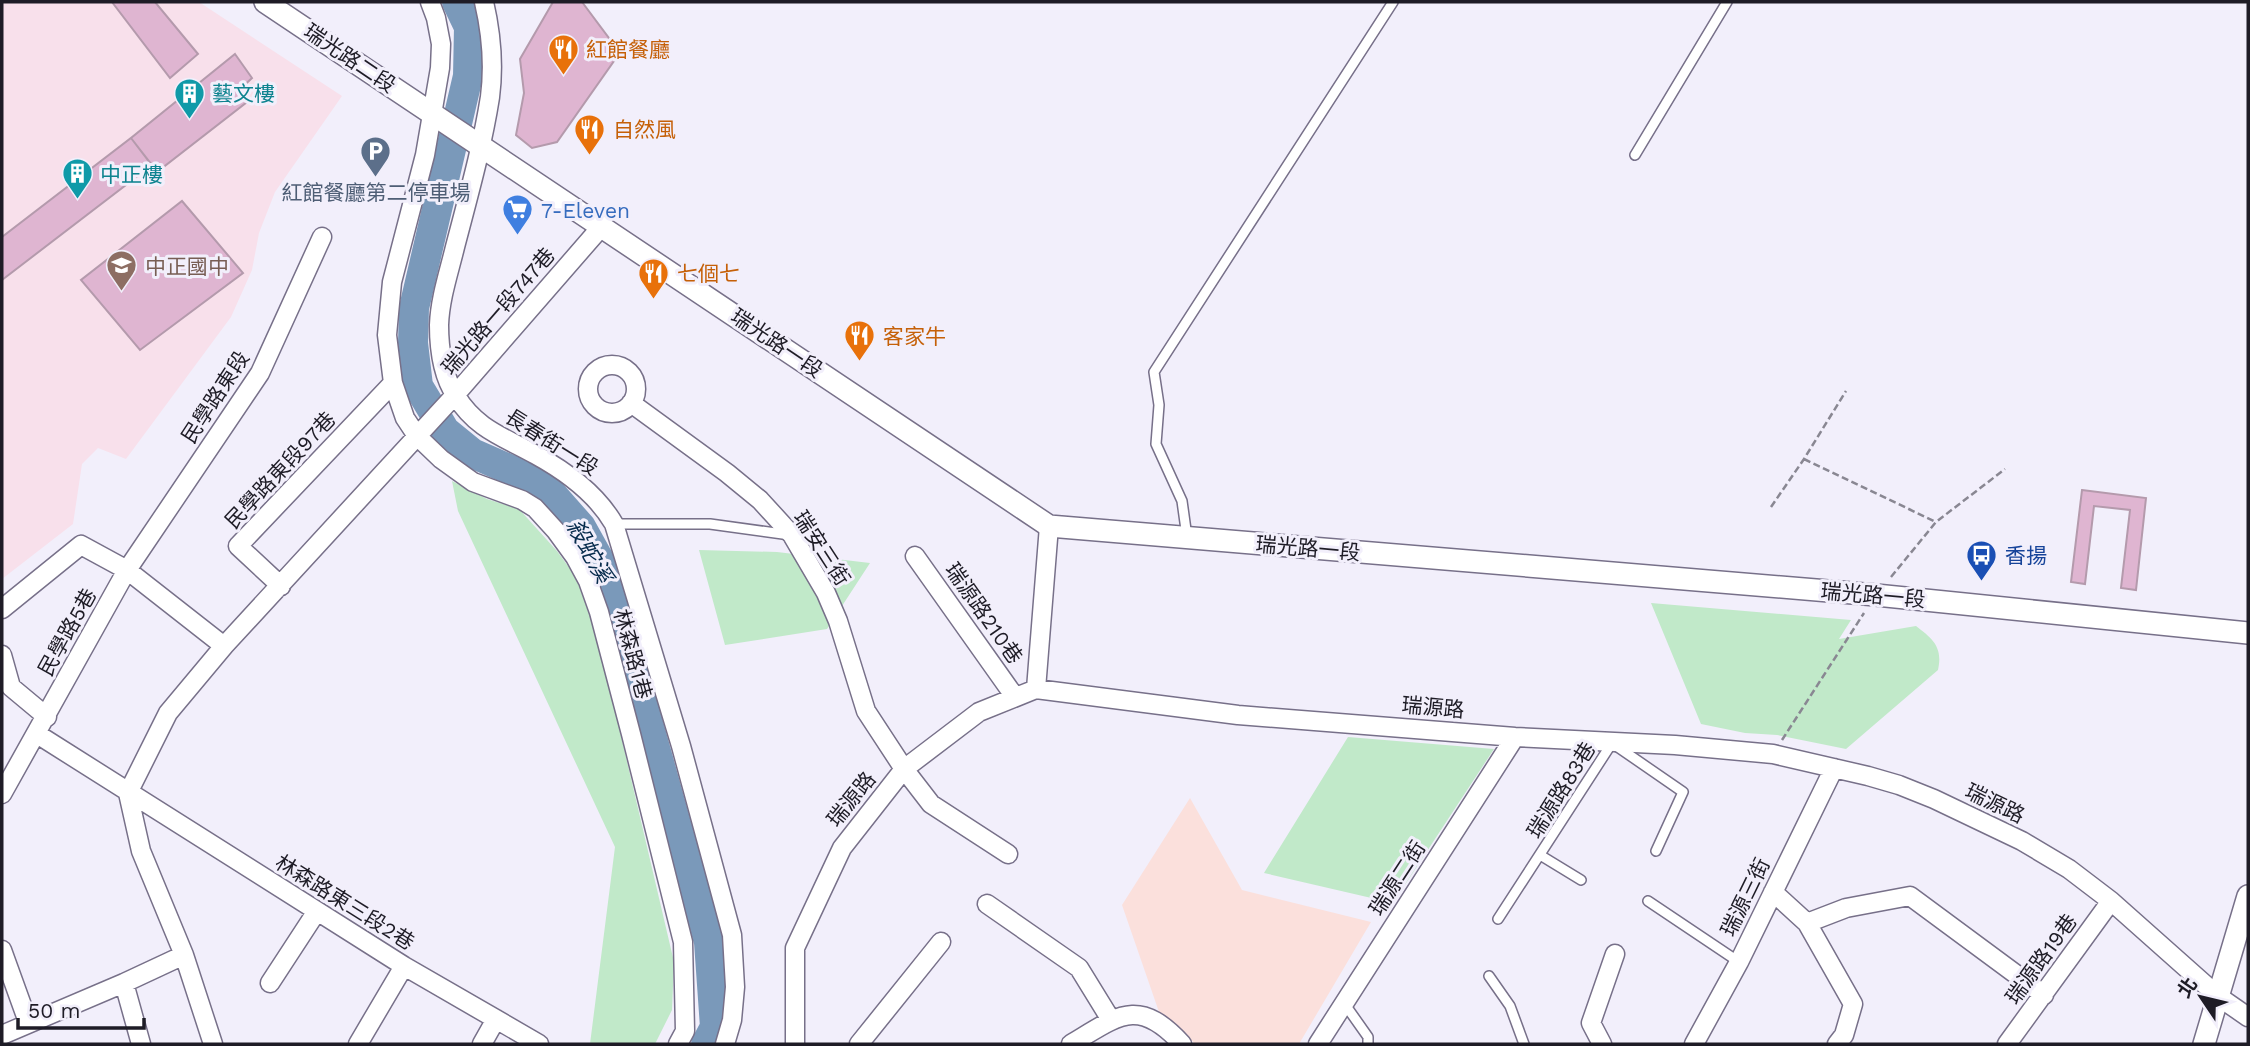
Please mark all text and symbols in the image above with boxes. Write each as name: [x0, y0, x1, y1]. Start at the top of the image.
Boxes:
street label: 瑞光路二段: [299, 18, 401, 98]
restaurant icon: 紅館餐廳: [546, 32, 580, 76]
place label: 紅館餐廳: [586, 37, 670, 62]
building icon: 藝文樓: [172, 76, 206, 120]
place label: 藝文樓: [212, 81, 275, 106]
restaurant icon: 自然風: [573, 112, 607, 156]
place label: 自然風: [613, 117, 676, 142]
parking icon: 紅館餐廳第二停車場: [359, 135, 393, 179]
building icon: 中正樓: [60, 157, 94, 201]
place label: 中正樓: [100, 162, 163, 187]
place label: 紅館餐廳第二停車場: [282, 180, 471, 205]
supermarket icon: 7-Eleven: [501, 193, 535, 237]
place label: 7-Eleven: [541, 198, 630, 223]
street label: 瑞光路一段747巷: [436, 242, 560, 380]
school or university icon: 中正國中: [105, 249, 139, 293]
place label: 中正國中: [145, 254, 229, 279]
restaurant icon: 七個七: [637, 256, 671, 300]
place label: 七個七: [677, 261, 740, 286]
street label: 瑞光路一段: [726, 303, 828, 383]
restaurant icon: 客家牛: [843, 319, 877, 363]
place label: 客家牛: [883, 324, 946, 349]
street label: 民學路東段: [176, 346, 254, 448]
street label: 長春街一段: [501, 404, 603, 480]
street label: 民學路東段97巷: [220, 407, 340, 533]
street label: 瑞安三街: [789, 506, 855, 590]
water label: 殺蛇溪: [560, 514, 619, 590]
street label: 瑞光路一段: [1255, 531, 1361, 565]
bus stop icon: 香揚: [1965, 538, 1999, 582]
place label: 香揚: [2005, 543, 2047, 568]
street label: 瑞源路210巷: [940, 558, 1028, 668]
street label: 瑞光路一段: [1820, 578, 1926, 612]
street label: 民學路5巷: [33, 584, 101, 680]
street label: 林森路1巷: [609, 606, 657, 702]
street label: 瑞源路: [1401, 692, 1465, 722]
street label: 瑞源路83巷: [1522, 737, 1600, 843]
street label: 瑞源路: [821, 767, 881, 831]
street label: 瑞源路: [1961, 778, 2029, 828]
street label: 瑞源二街: [1364, 836, 1430, 920]
street label: 林森路東三段2巷: [271, 849, 419, 955]
street label: 瑞源三街: [1715, 854, 1775, 940]
street label: 瑞源路19巷: [2000, 909, 2082, 1009]
north arrow: [2166, 962, 2236, 1032]
text: 北: [2173, 973, 2202, 1002]
scale bar: [18, 986, 144, 1030]
text: 50 m: [28, 998, 80, 1023]

